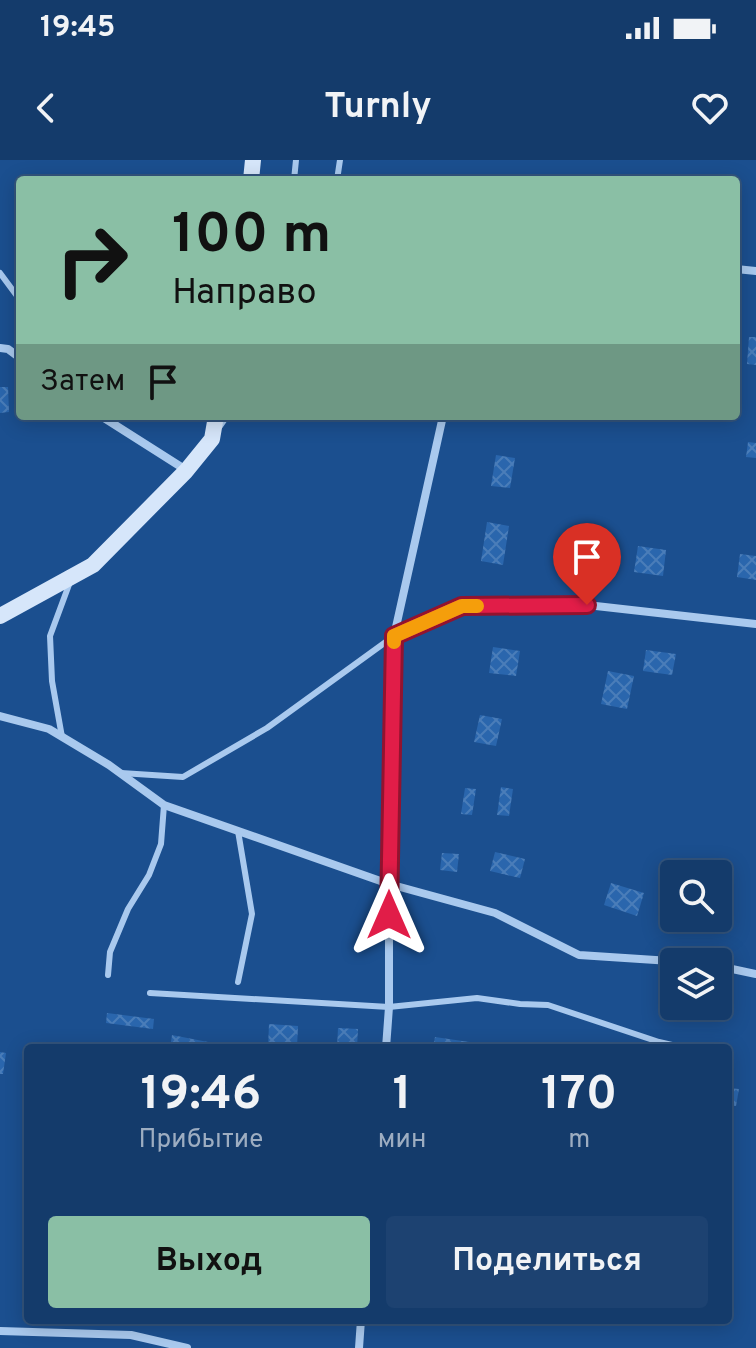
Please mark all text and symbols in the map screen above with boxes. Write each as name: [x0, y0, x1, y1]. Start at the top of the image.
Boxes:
text: 19:45: [40, 10, 115, 47]
text: Turnly: [324, 85, 432, 131]
icon: back: [24, 86, 68, 130]
icon: heart: [688, 86, 732, 130]
text: 100 m: [172, 202, 331, 272]
icon: right: [40, 208, 144, 312]
text: Направо: [172, 271, 317, 317]
icon: arrive: [141, 360, 185, 404]
text: Затем: [40, 364, 125, 401]
pin: [553, 523, 621, 605]
icon: arrive: [565, 535, 609, 579]
map controls: [660, 860, 732, 1020]
button: search: [660, 860, 732, 932]
position arrow: [347, 873, 431, 957]
button: layers: [660, 948, 732, 1020]
text: 19:46: [141, 1066, 261, 1126]
text: 1: [393, 1066, 412, 1126]
text: 170: [541, 1066, 617, 1126]
text: Прибытие: [139, 1124, 263, 1157]
text: мин: [378, 1124, 426, 1157]
text: m: [568, 1124, 590, 1157]
button: Выход: [48, 1216, 370, 1308]
button: Поделиться: [386, 1216, 708, 1308]

